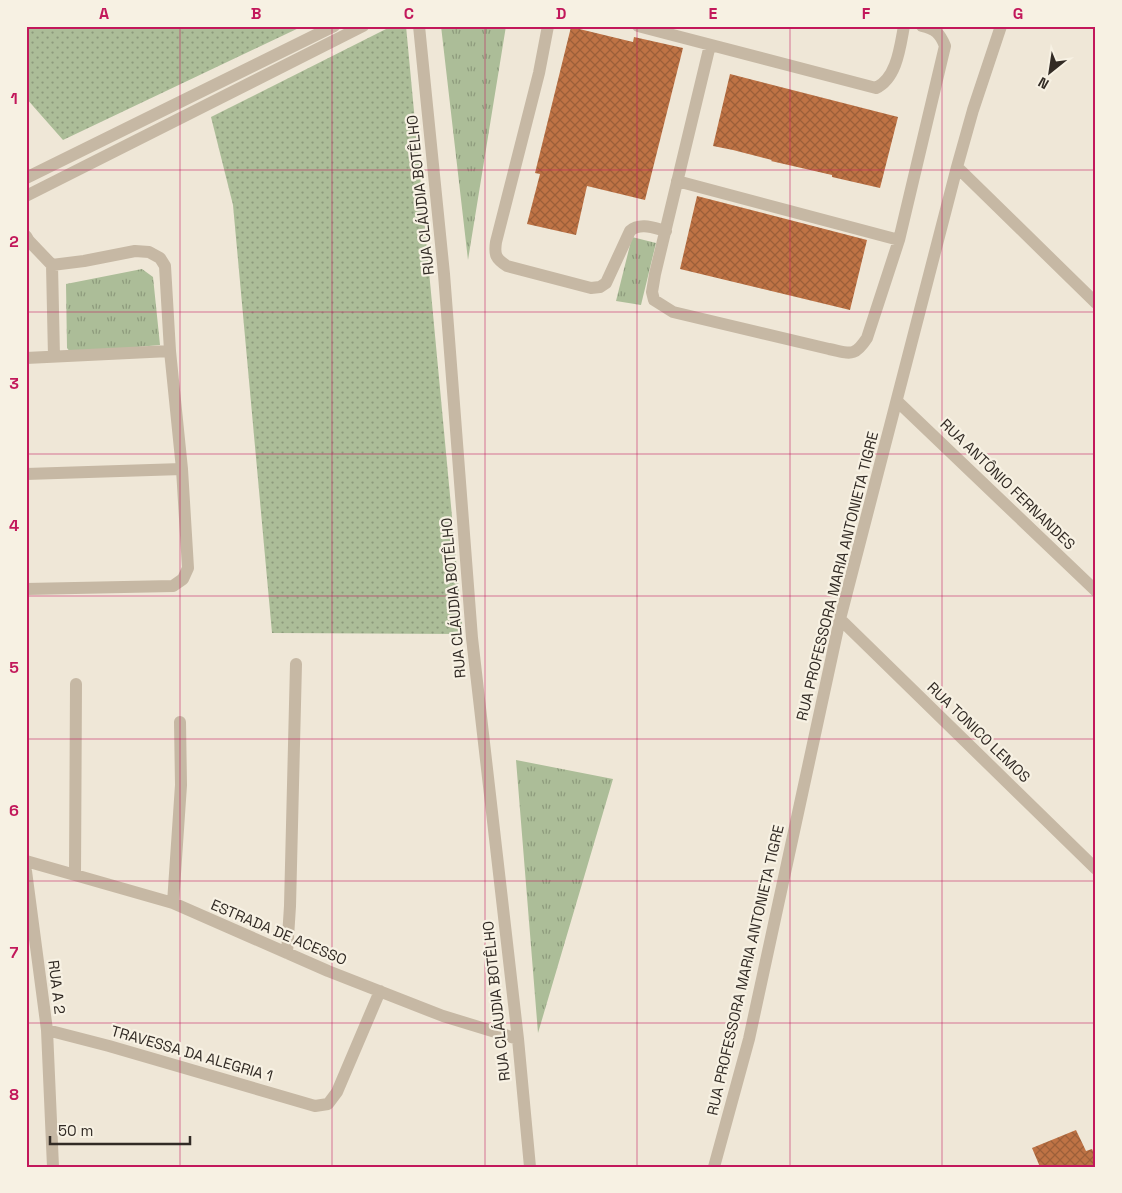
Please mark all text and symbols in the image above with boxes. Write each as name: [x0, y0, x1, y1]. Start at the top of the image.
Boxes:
text: A: [99, 3, 109, 24]
text: B: [251, 3, 261, 24]
text: C: [404, 3, 414, 24]
text: D: [556, 3, 566, 24]
text: E: [709, 3, 718, 24]
text: F: [862, 3, 871, 24]
text: G: [1013, 3, 1023, 24]
north arrow: [1024, 48, 1074, 98]
text: N: [1035, 73, 1052, 93]
text: 1: [10, 88, 18, 109]
street label: RUA CLÁUDIA BOTÊLHO: [402, 114, 438, 276]
text: 2: [9, 231, 19, 252]
text: 3: [9, 373, 19, 394]
street label: RUA ANTÔNIO FERNANDES: [937, 414, 1079, 554]
street label: RUA PROFESSORA MARIA ANTONIETA TIGRE: [792, 429, 882, 723]
text: 4: [9, 515, 19, 536]
street label: RUA CLÁUDIA BOTÊLHO: [437, 517, 469, 679]
text: 5: [9, 657, 19, 678]
street label: RUA TONICO LEMOS: [923, 678, 1035, 786]
text: 6: [9, 800, 19, 821]
street label: RUA PROFESSORA MARIA ANTONIETA TIGRE: [702, 823, 788, 1117]
street label: ESTRADA DE ACESSO: [208, 895, 350, 969]
street label: RUA CLÁUDIA BOTÊLHO: [478, 920, 514, 1082]
text: 7: [10, 942, 19, 963]
street label: RUA A 2: [44, 959, 70, 1015]
street label: TRAVESSA DA ALEGRIA 1: [109, 1021, 275, 1085]
text: 8: [9, 1084, 19, 1105]
scale bar: [50, 1113, 190, 1145]
text: 50 m: [58, 1121, 93, 1140]

